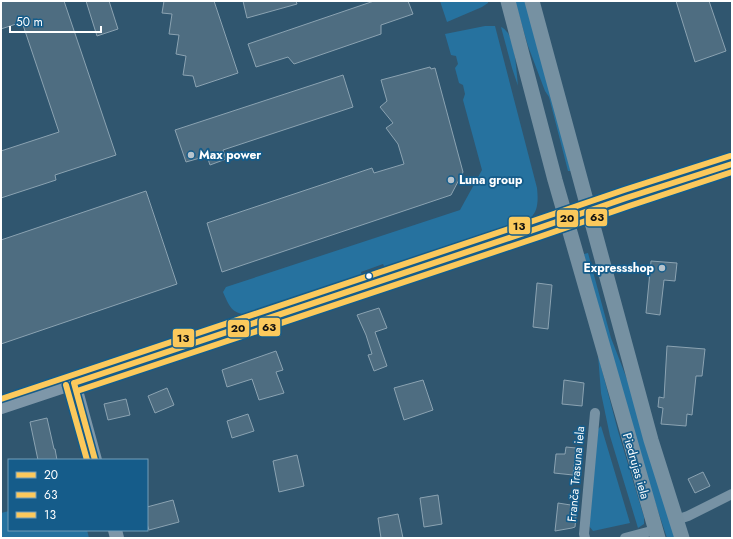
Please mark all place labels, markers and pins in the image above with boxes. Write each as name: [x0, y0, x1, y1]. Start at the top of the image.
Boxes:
place label: Max power: [199, 146, 261, 164]
marker: Max power: [186, 150, 196, 160]
place label: Luna group: [459, 171, 523, 189]
marker: Luna group: [446, 175, 456, 185]
place label: Expressshop: [584, 259, 655, 277]
marker: Expressshop: [657, 263, 667, 273]
unlabelled marker: [364, 271, 374, 281]

